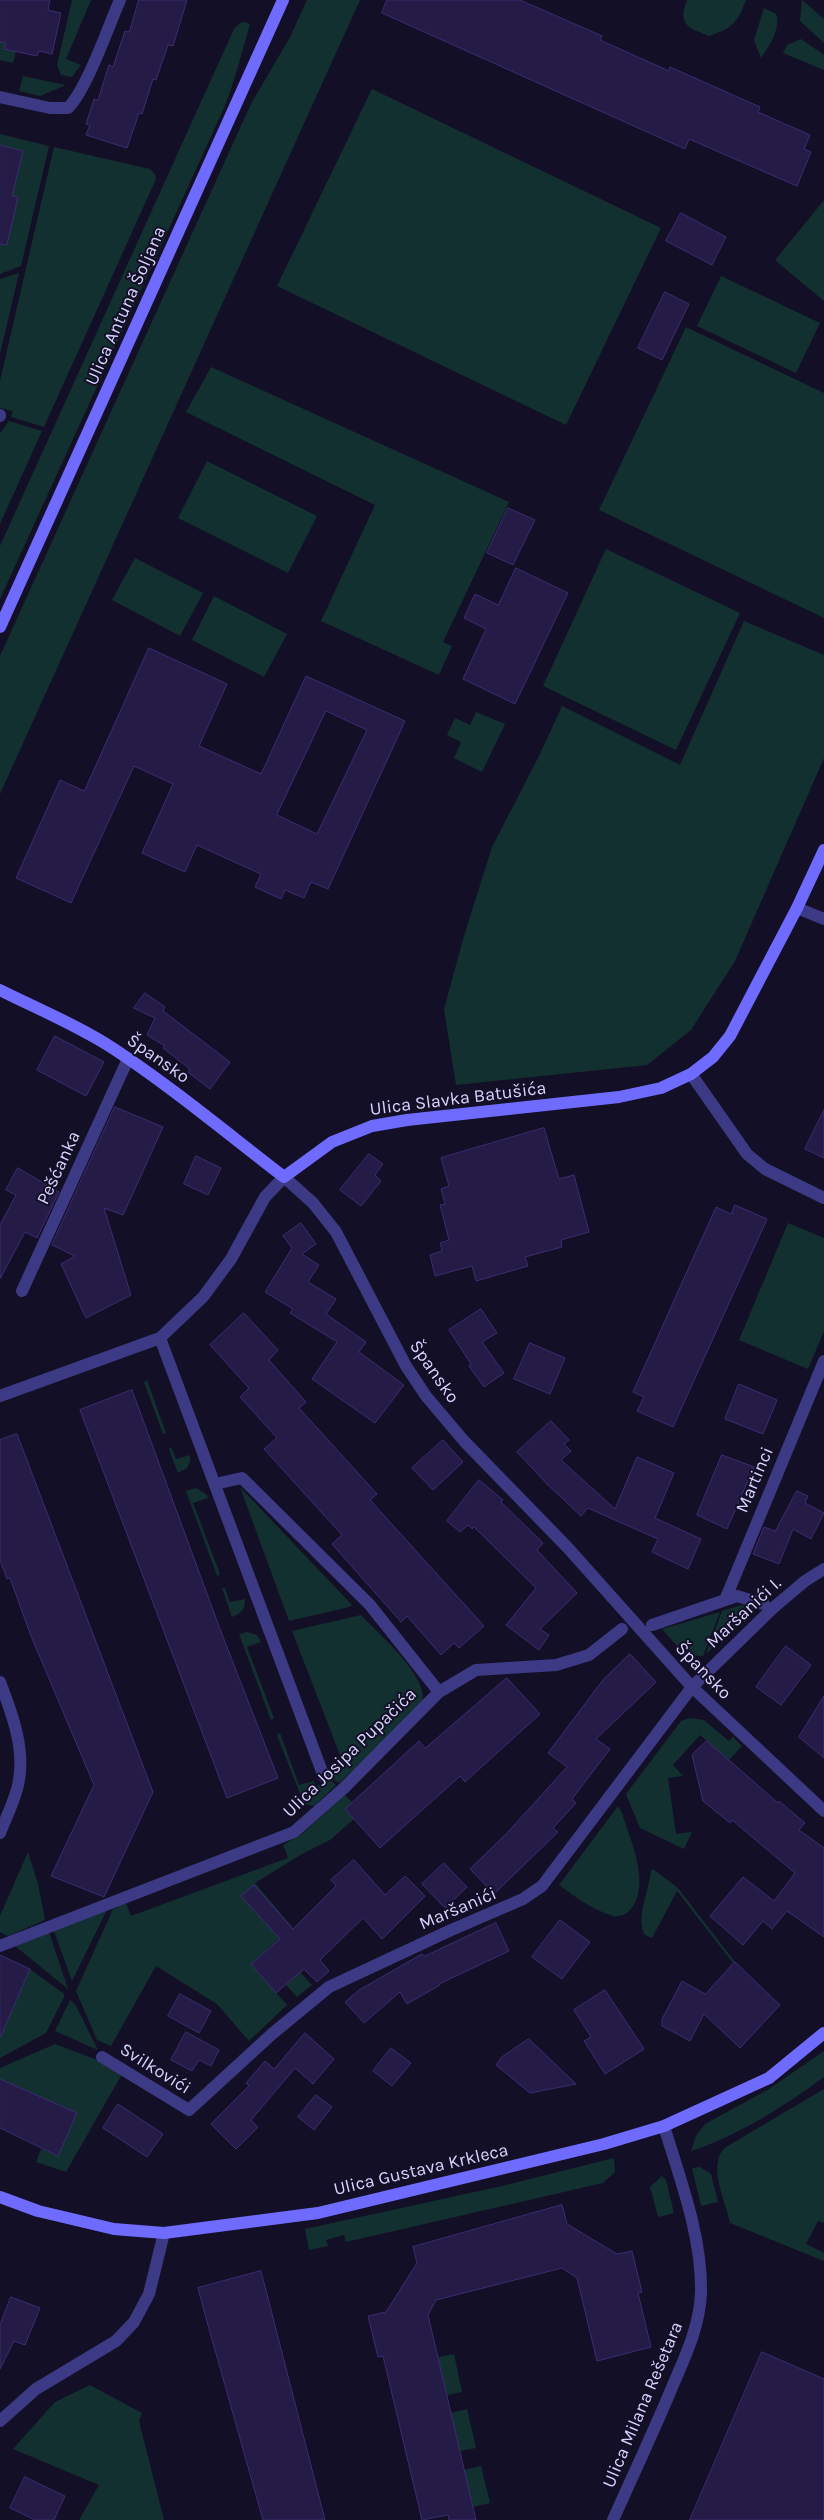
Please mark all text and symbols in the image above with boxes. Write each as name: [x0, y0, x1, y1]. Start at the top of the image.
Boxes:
street label: Ulica Antuna Šoljana: [81, 223, 171, 389]
street label: Špansko: [122, 1030, 194, 1088]
street label: Ulica Slavka Batušića: [369, 1077, 547, 1121]
street label: Pešćanka: [33, 1128, 85, 1208]
street label: Špansko: [405, 1336, 463, 1408]
street label: Martinci: [732, 1444, 778, 1516]
street label: Maršanići I.: [702, 1573, 786, 1653]
street label: Špansko: [670, 1638, 736, 1704]
street label: Ulica Josipa Pupačića: [279, 1684, 421, 1822]
street label: Maršanići: [416, 1883, 500, 1935]
street label: Svilkovići: [116, 2039, 194, 2099]
street label: Ulica Gustava Krkleca: [332, 2139, 510, 2201]
street label: Ulica Milana Rešetara: [598, 2319, 688, 2491]

